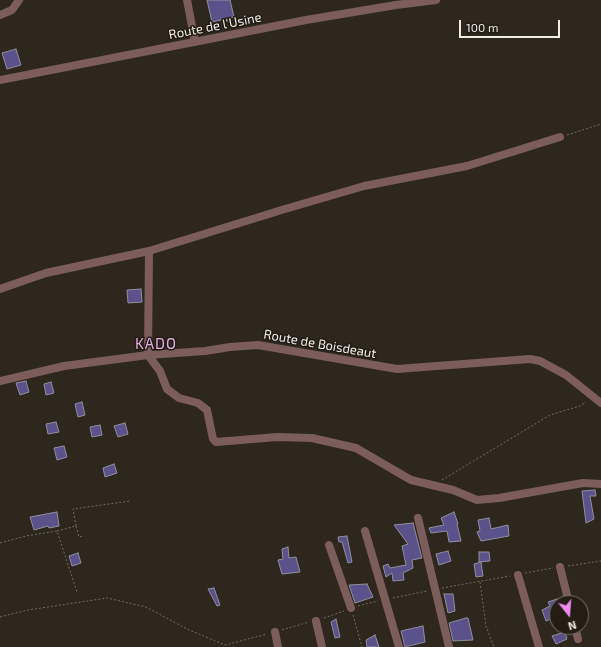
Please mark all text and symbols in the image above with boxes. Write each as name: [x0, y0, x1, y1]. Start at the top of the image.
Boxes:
street label: Route de l'Usine: [167, 9, 263, 43]
scale bar: [461, 12, 562, 38]
text: 100 m: [466, 20, 498, 34]
street label: Route de Boisdeaut: [262, 326, 378, 362]
district label: KADO: [135, 335, 177, 353]
north arrow: [549, 595, 589, 635]
text: N: [567, 619, 578, 633]

